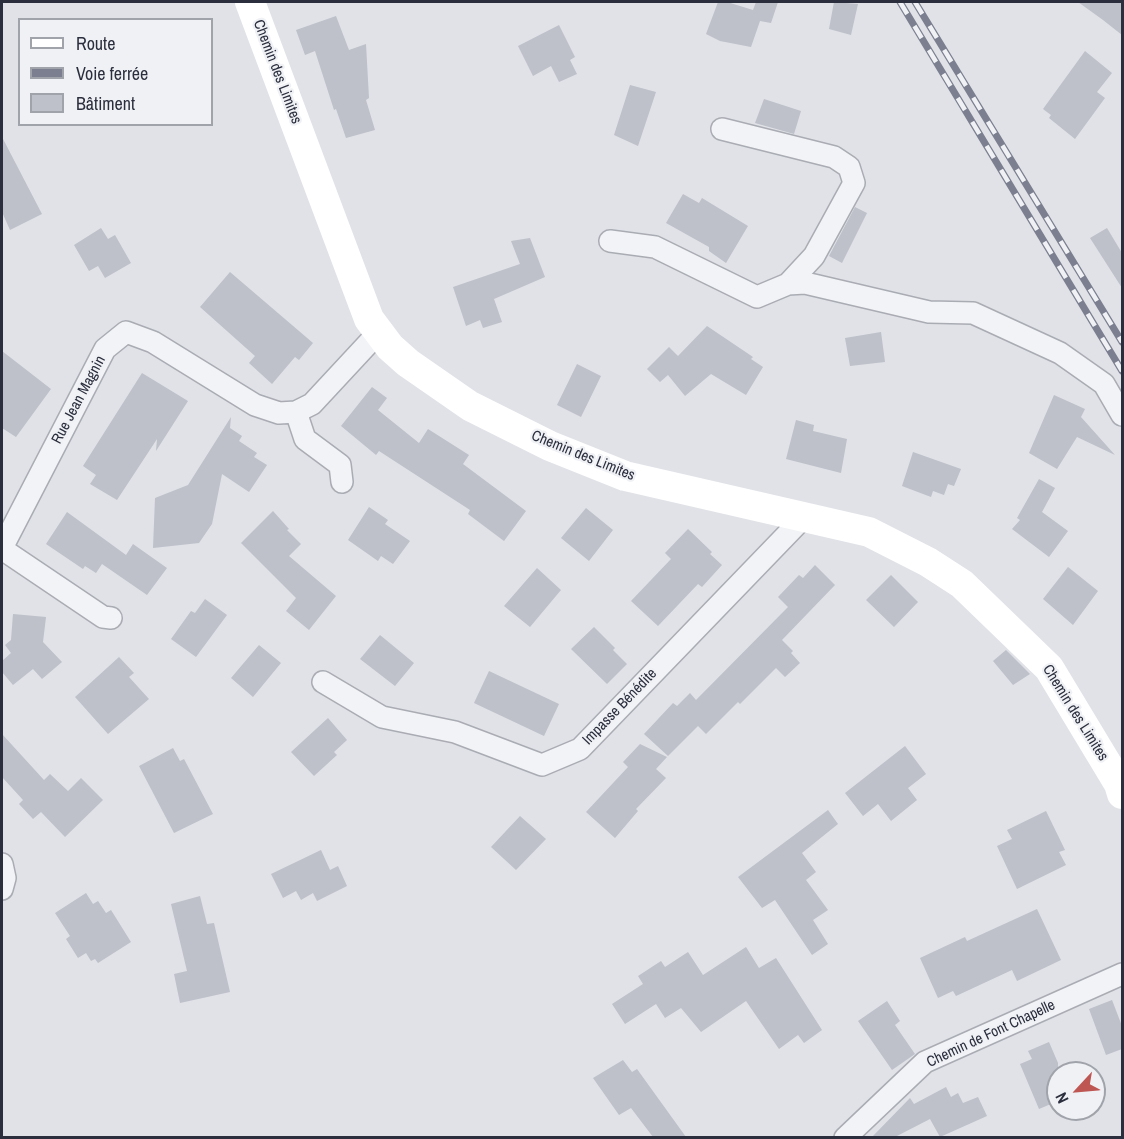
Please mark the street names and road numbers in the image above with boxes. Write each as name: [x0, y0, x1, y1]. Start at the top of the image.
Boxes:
street label: Chemin des Limites: [249, 17, 305, 127]
street label: Rue Jean Magnin: [48, 353, 110, 447]
street label: Chemin des Limites: [529, 427, 637, 485]
street label: Chemin des Limites: [1038, 662, 1112, 764]
street label: Impasse Bénédite: [579, 665, 661, 749]
street label: Chemin de Font Chapelle: [924, 996, 1058, 1072]

